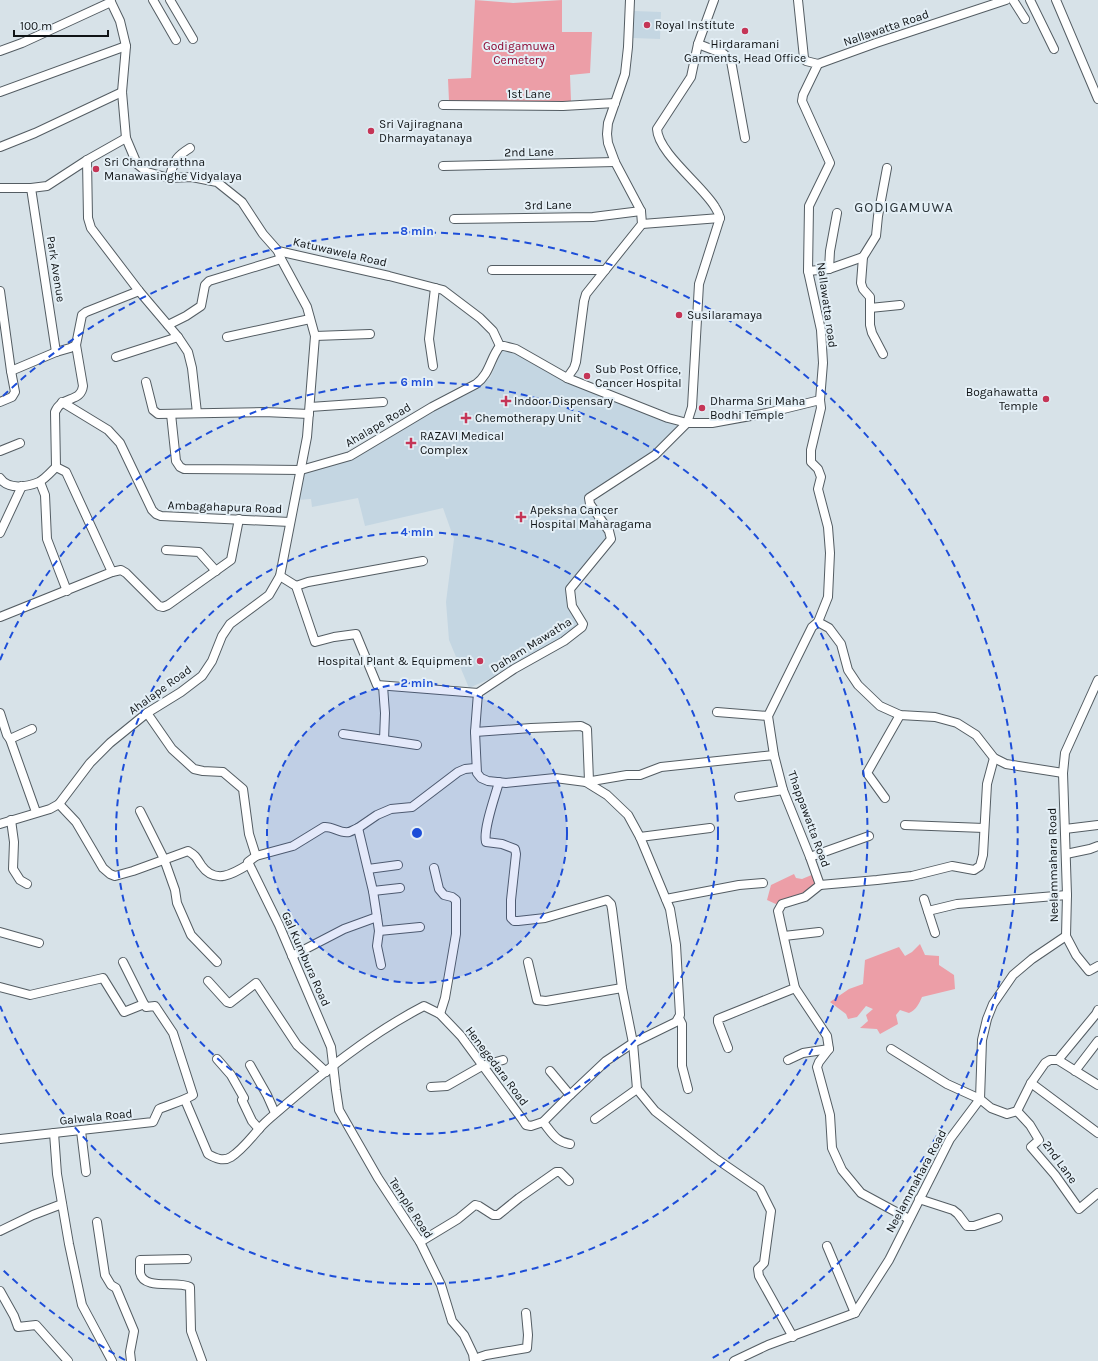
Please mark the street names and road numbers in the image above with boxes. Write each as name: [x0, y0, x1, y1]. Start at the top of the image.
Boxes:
street label: Nallawatta Road: [841, 7, 931, 49]
street label: 1st Lane: [507, 87, 551, 101]
street label: 2nd Lane: [504, 145, 554, 159]
street label: 3rd Lane: [524, 198, 572, 212]
street label: Katuwawela Road: [292, 234, 388, 270]
street label: Park Avenue: [44, 235, 68, 303]
street label: Nallawatta road: [814, 261, 840, 349]
street label: Ahalape Road: [343, 400, 413, 450]
street label: Ambagahapura Road: [167, 498, 283, 516]
street label: Daham Mawatha: [488, 614, 574, 676]
street label: Ahalape Road: [126, 662, 194, 718]
street label: Thappawatta Road: [785, 769, 833, 869]
street label: Neelammahara Road: [1045, 807, 1061, 923]
street label: Gal Kumbura Road: [279, 910, 333, 1008]
street label: Henegedara Road: [463, 1024, 531, 1108]
street label: Galwala Road: [59, 1106, 133, 1128]
street label: Neelammahara Road: [883, 1127, 949, 1235]
street label: 2nd Lane: [1040, 1138, 1080, 1186]
street label: Temple Road: [386, 1175, 436, 1241]

